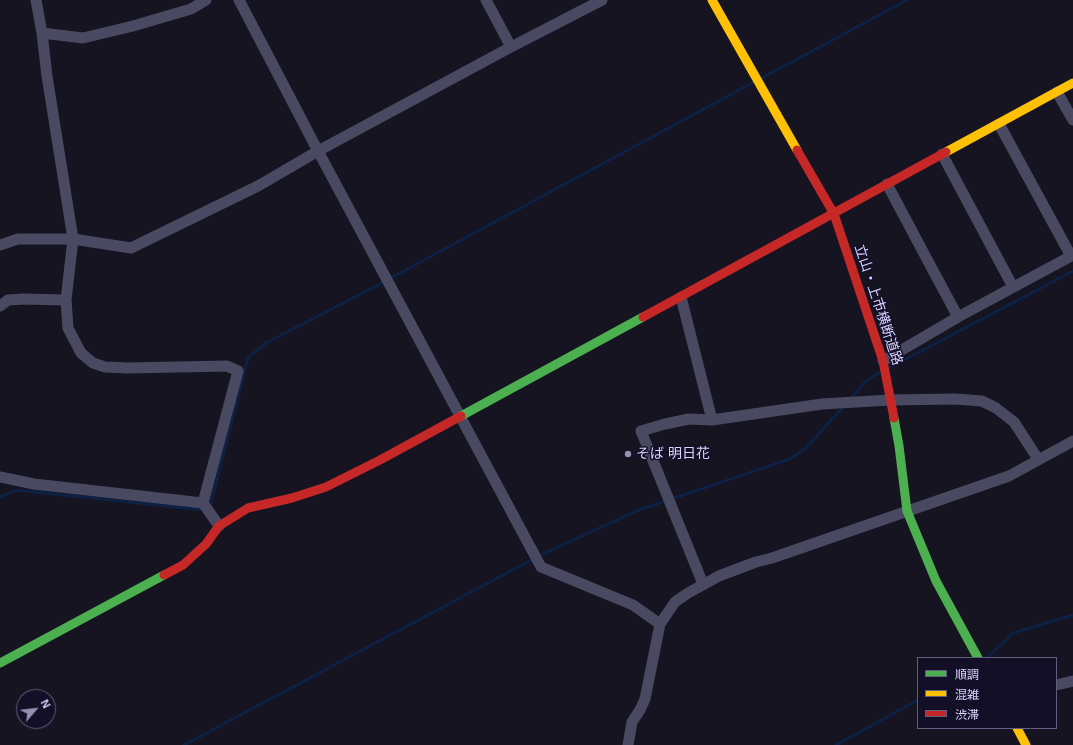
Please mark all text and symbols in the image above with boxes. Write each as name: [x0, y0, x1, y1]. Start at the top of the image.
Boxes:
street label: 立山・上市横断道路: [851, 242, 905, 368]
place label: そば 明日花: [636, 446, 710, 462]
marker: そば 明日花: [623, 449, 633, 459]
legend: [917, 657, 1057, 729]
text: 順調: [955, 668, 979, 682]
text: 混雑: [955, 688, 979, 702]
north arrow: [16, 689, 56, 729]
text: N: [39, 698, 53, 710]
text: 渋滞: [955, 708, 979, 722]

